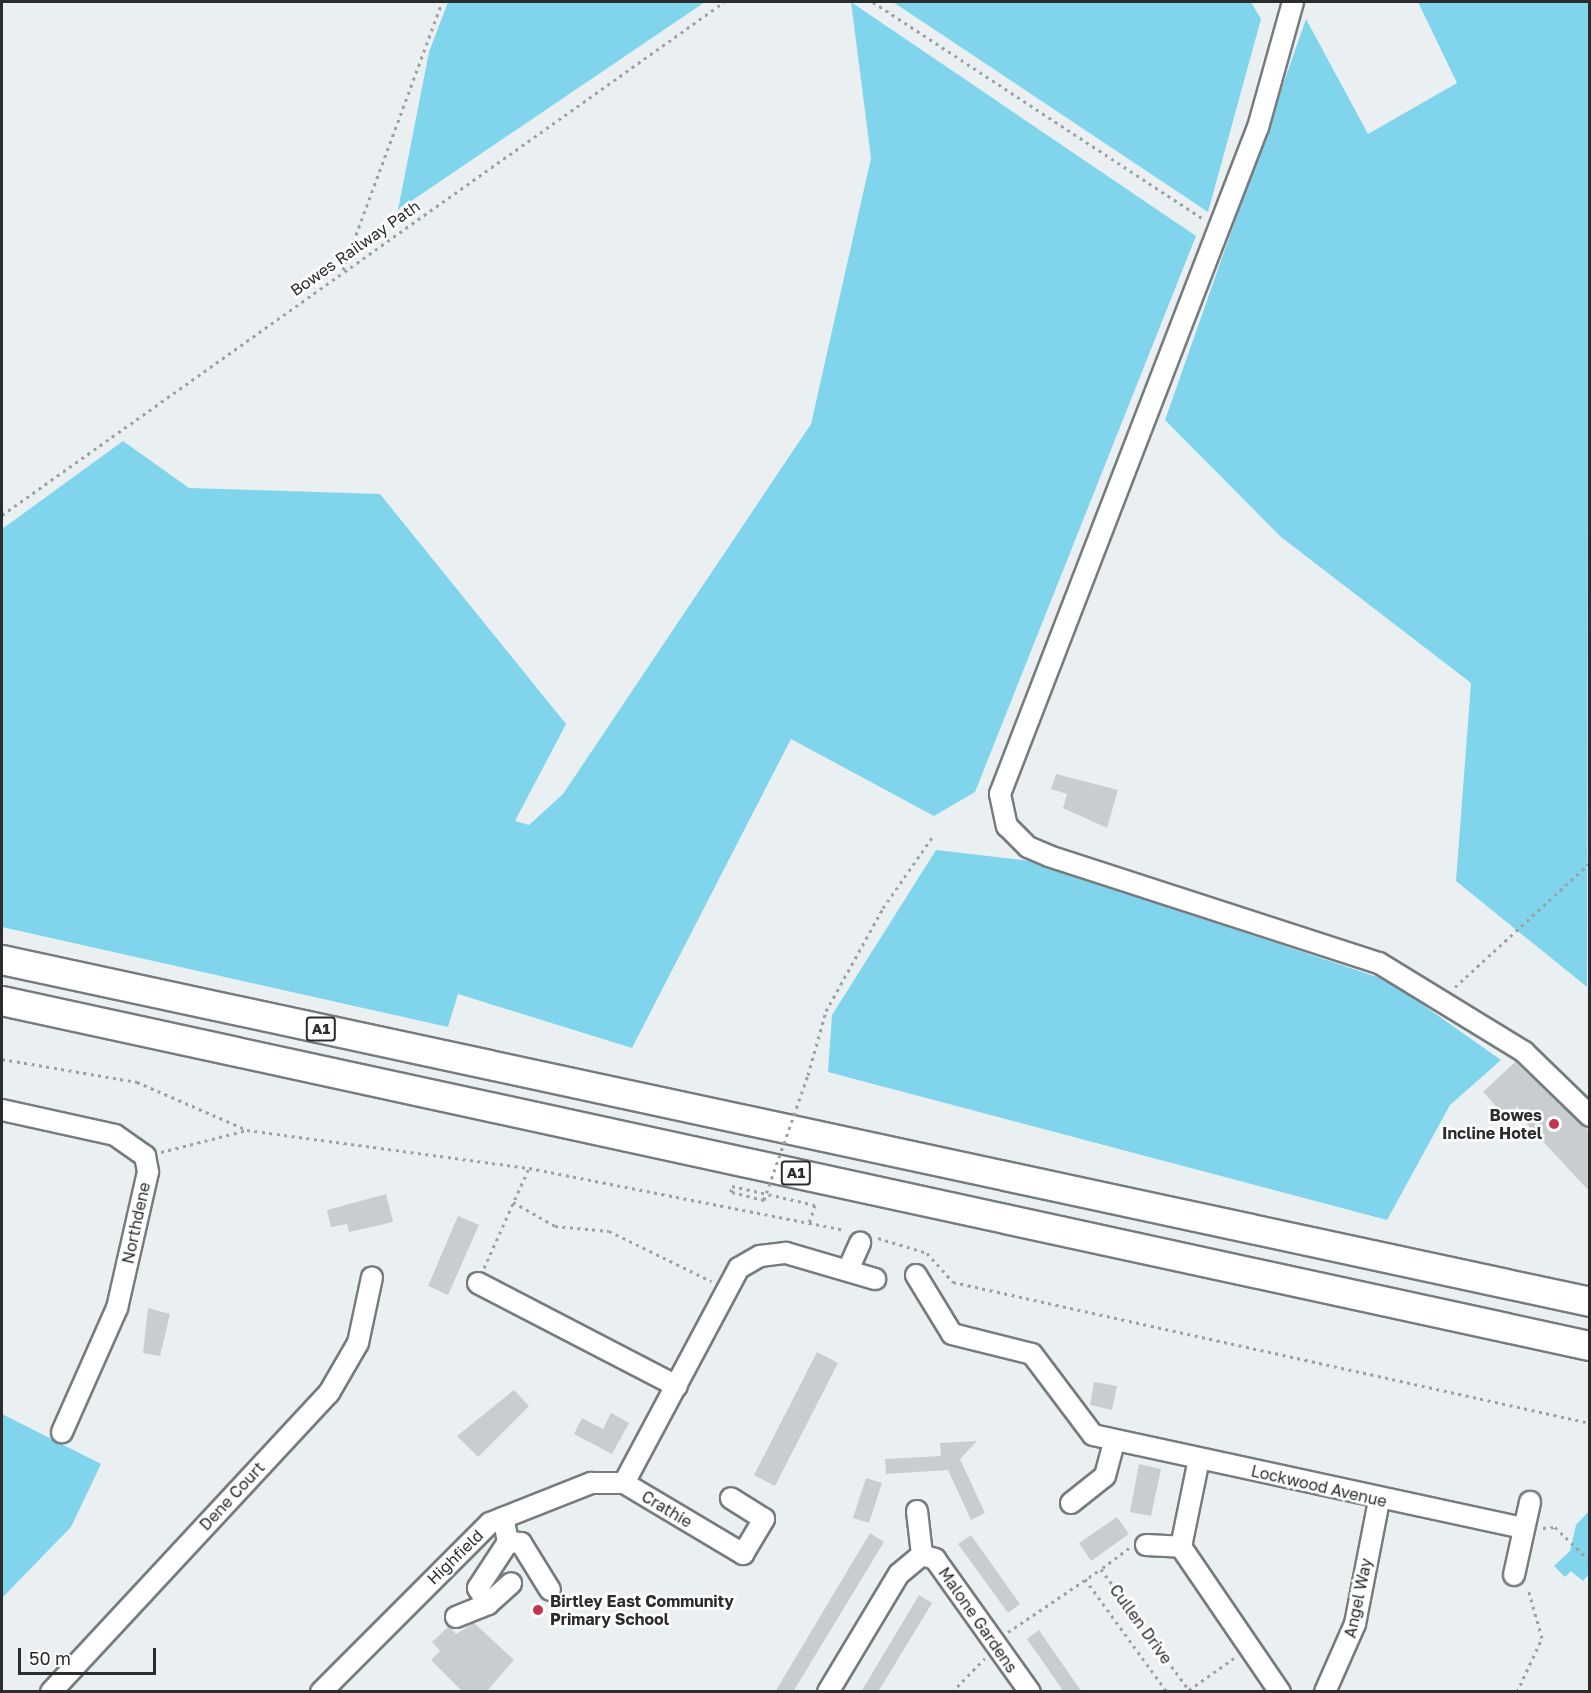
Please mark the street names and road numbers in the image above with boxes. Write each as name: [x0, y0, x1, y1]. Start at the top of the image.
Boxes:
street label: Bowes Railway Path: [287, 196, 423, 300]
road number: A1: [304, 1017, 338, 1041]
road number: A1: [780, 1161, 812, 1185]
street label: Northdene: [118, 1181, 154, 1265]
street label: Dene Court: [195, 1458, 269, 1534]
street label: Lockwood Avenue: [1249, 1461, 1389, 1511]
street label: Crathie: [638, 1486, 696, 1532]
street label: Highfield: [423, 1526, 487, 1588]
street label: Angel Way: [1340, 1556, 1376, 1640]
street label: Malone Gardens: [934, 1564, 1022, 1676]
street label: Cullen Drive: [1106, 1581, 1176, 1667]

